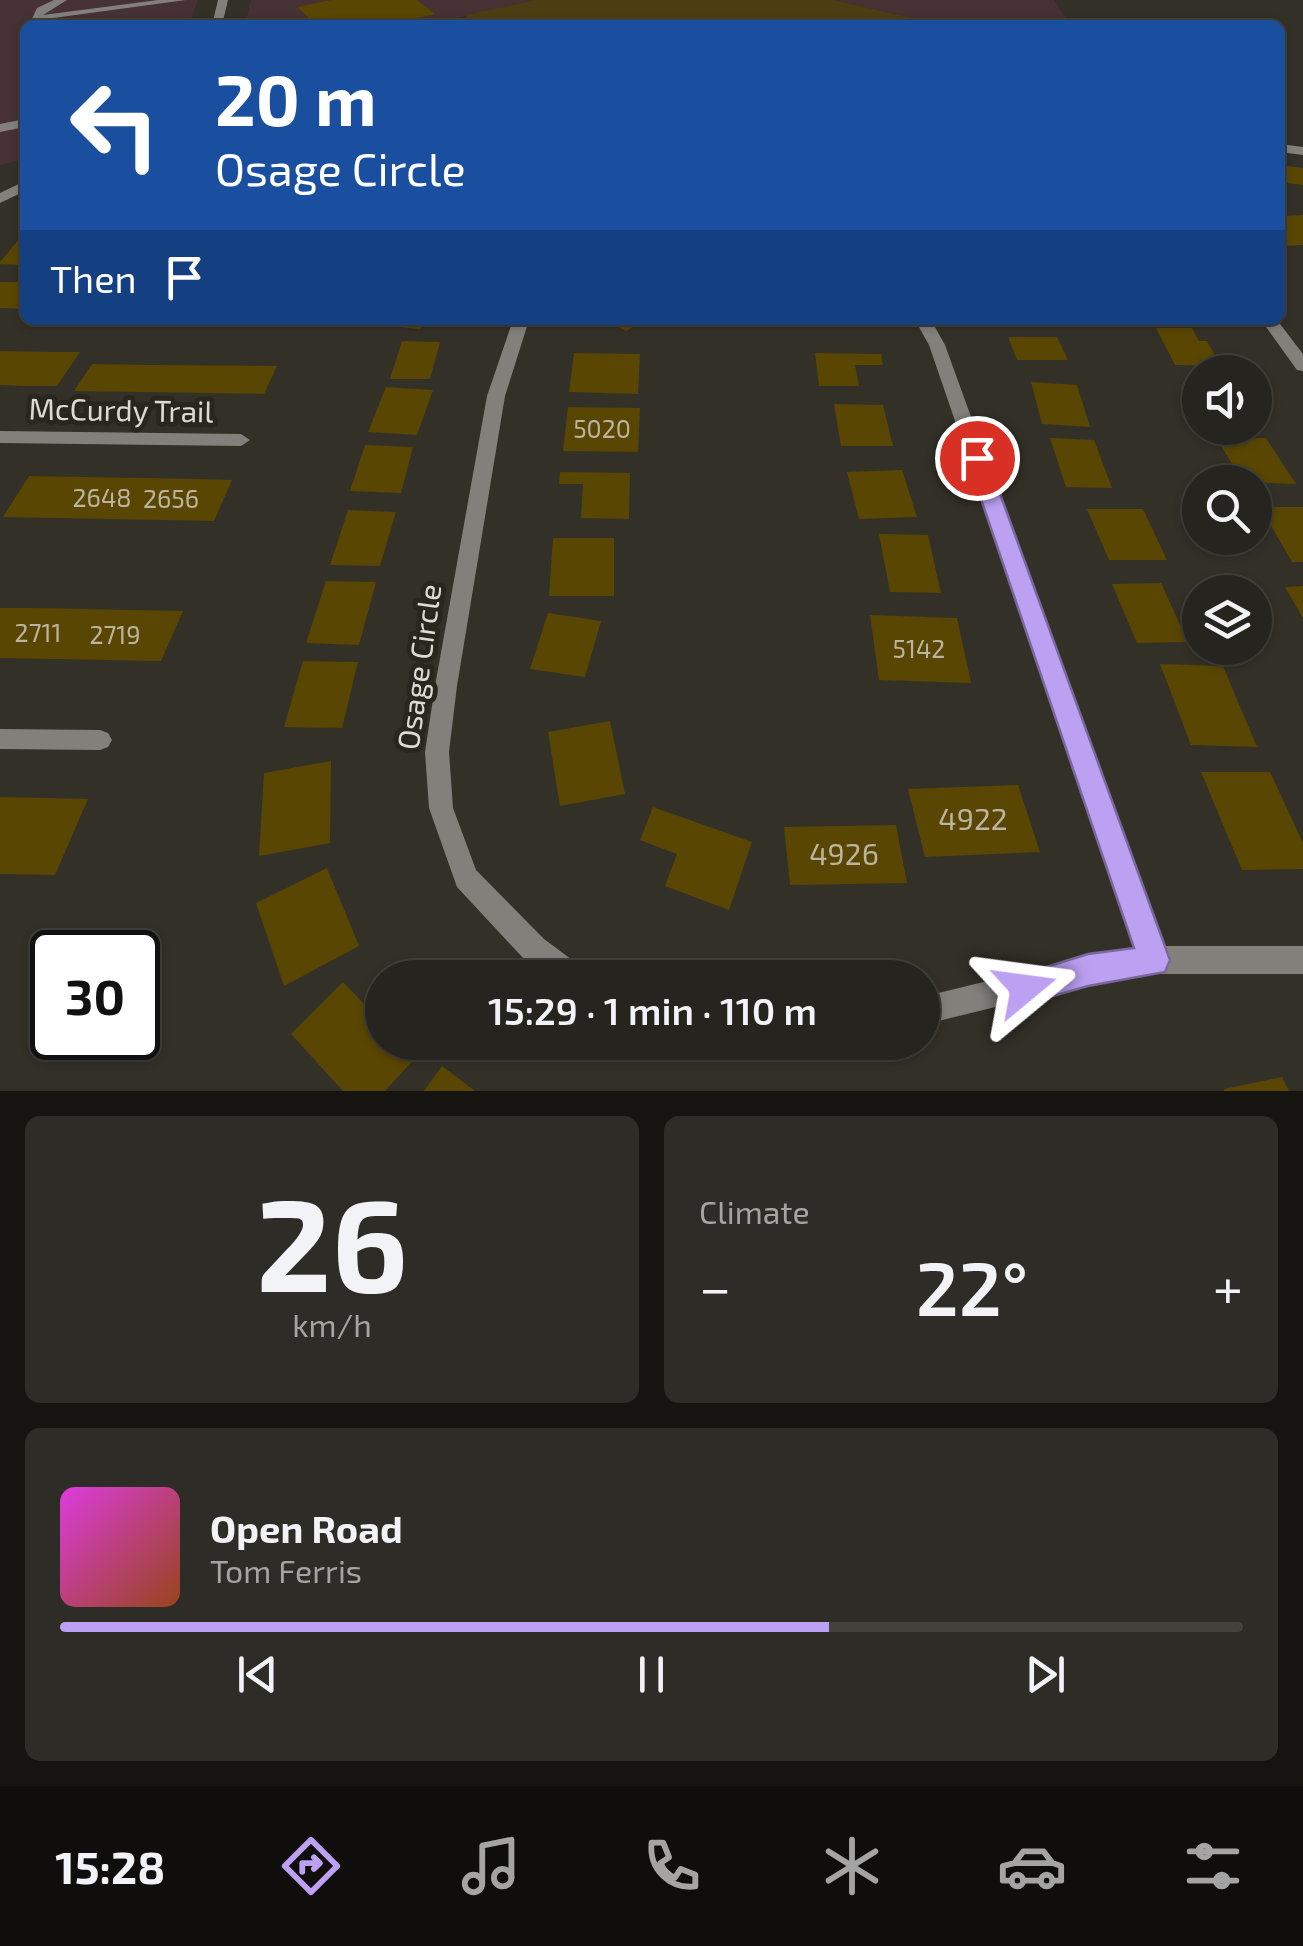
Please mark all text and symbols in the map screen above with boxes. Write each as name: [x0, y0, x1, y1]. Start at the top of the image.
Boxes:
text: 20 m: [215, 56, 377, 140]
icon: left: [50, 60, 180, 190]
text: Osage Circle: [215, 141, 466, 195]
icon: arrive: [157, 250, 212, 305]
text: Then: [50, 255, 137, 301]
map controls: [1182, 355, 1272, 665]
button: sound: [1182, 355, 1272, 445]
street label: McCurdy Trail: [28, 389, 214, 429]
house number: 5020: [573, 413, 631, 443]
pin: [935, 416, 1020, 501]
icon: arrive: [950, 431, 1005, 486]
button: search: [1182, 465, 1272, 555]
house number: 2648: [73, 482, 131, 512]
house number: 2656: [143, 483, 199, 513]
button: layers: [1182, 575, 1272, 665]
street label: Osage Circle: [389, 582, 447, 752]
house number: 2711: [15, 617, 61, 647]
house number: 2719: [89, 619, 141, 649]
house number: 5142: [893, 633, 945, 663]
house number: 4922: [938, 800, 1008, 836]
house number: 4926: [809, 835, 879, 871]
speed limit sign: 30: [30, 930, 160, 1060]
position arrow: [973, 936, 1077, 1040]
text: 15:29 · 1 min · 110 m: [488, 987, 817, 1033]
text: 26: [256, 1162, 408, 1318]
text: Climate: [699, 1192, 810, 1230]
text: 22°: [916, 1241, 1028, 1331]
text: −: [699, 1253, 731, 1319]
text: +: [1213, 1253, 1243, 1319]
text: km/h: [292, 1305, 372, 1343]
text: Open Road: [210, 1505, 403, 1551]
text: Tom Ferris: [210, 1551, 362, 1589]
icon: previous: [230, 1647, 285, 1702]
icon: pause: [624, 1647, 679, 1702]
icon: next: [1018, 1647, 1073, 1702]
icon: directions: [276, 1831, 346, 1901]
icon: music: [456, 1831, 526, 1901]
icon: phone: [637, 1831, 707, 1901]
icon: climate: [817, 1831, 887, 1901]
icon: car: [997, 1831, 1067, 1901]
icon: filters: [1178, 1831, 1248, 1901]
text: 15:28: [55, 1839, 165, 1893]

